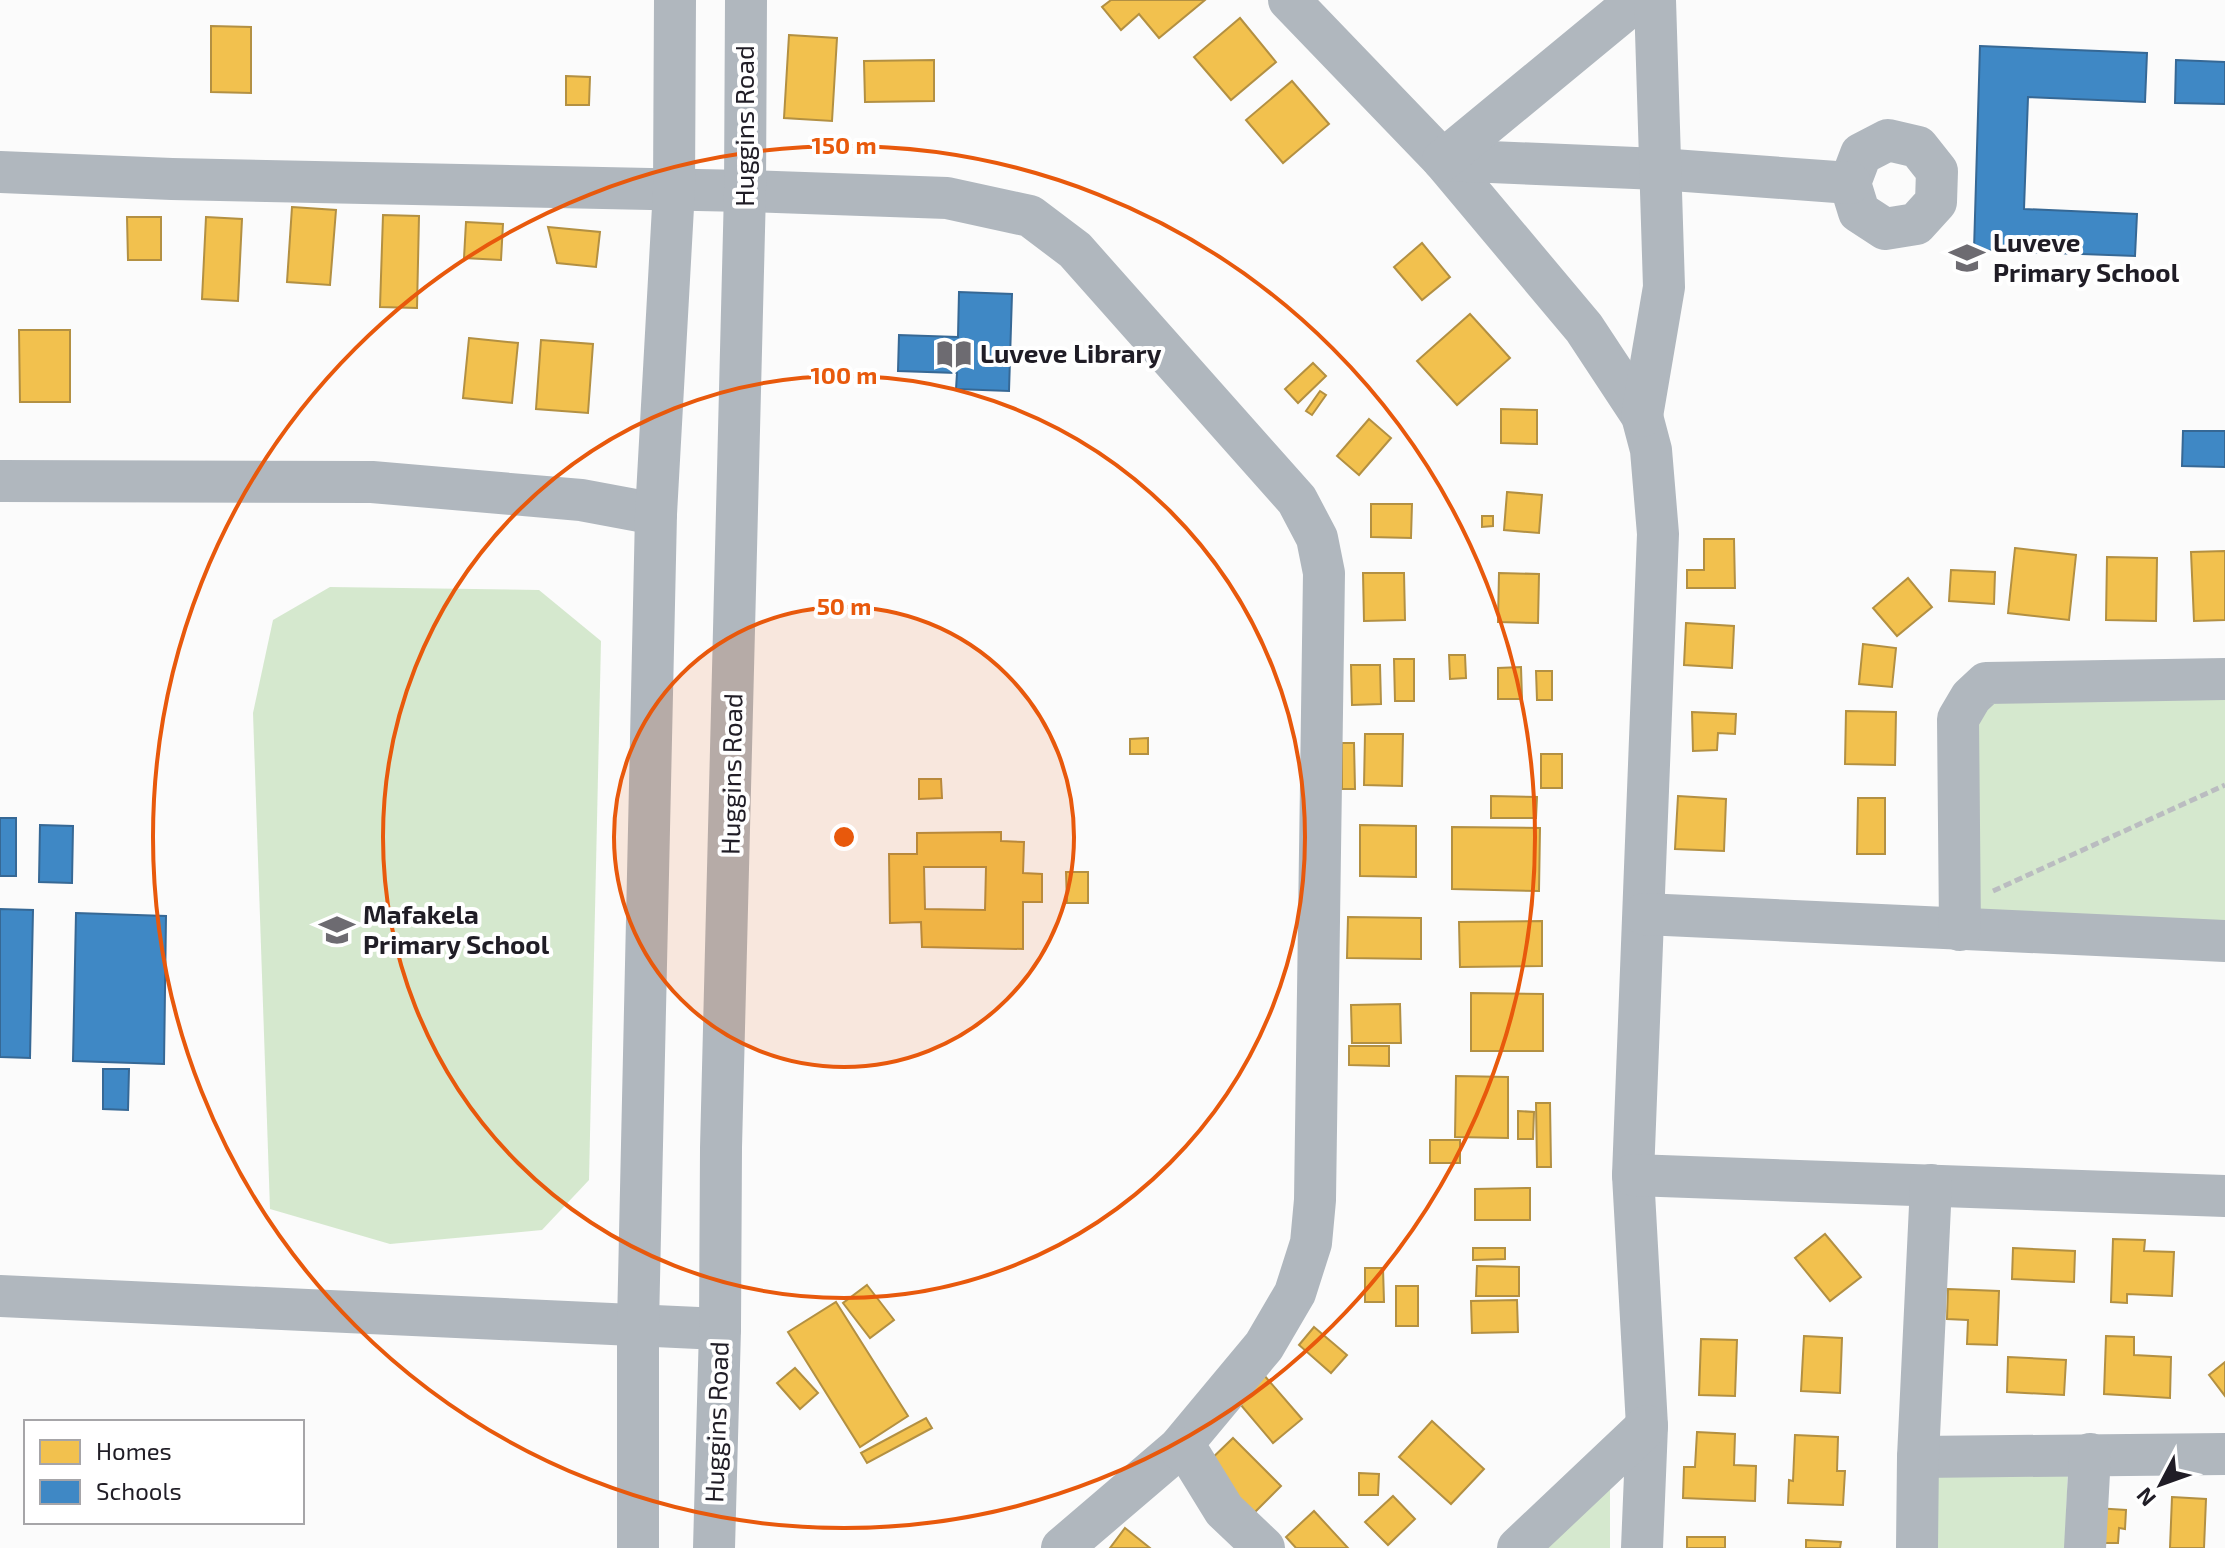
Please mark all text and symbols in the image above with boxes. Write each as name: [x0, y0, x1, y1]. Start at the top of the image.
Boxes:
street label: Huggins Road: [728, 45, 759, 207]
text: 150 m: [811, 130, 877, 159]
place label: Luveve Primary School: [1993, 226, 2180, 288]
school or university icon: Luveve Primary School: [1948, 239, 1986, 277]
library icon: Luveve Library: [935, 335, 973, 373]
place label: Luveve Library: [980, 337, 1162, 369]
text: 100 m: [811, 360, 877, 389]
text: 50 m: [817, 591, 871, 620]
street label: Huggins Road: [714, 693, 747, 855]
centre of rings: [830, 823, 858, 851]
place label: Mafakela Primary School: [363, 898, 550, 960]
school or university icon: Mafakela Primary School: [318, 911, 356, 949]
street label: Huggins Road: [697, 1341, 734, 1503]
legend: [24, 1420, 304, 1524]
text: Homes: [96, 1436, 172, 1465]
north arrow: [2121, 1444, 2201, 1524]
text: Schools: [96, 1476, 182, 1505]
text: N: [2130, 1483, 2160, 1512]

